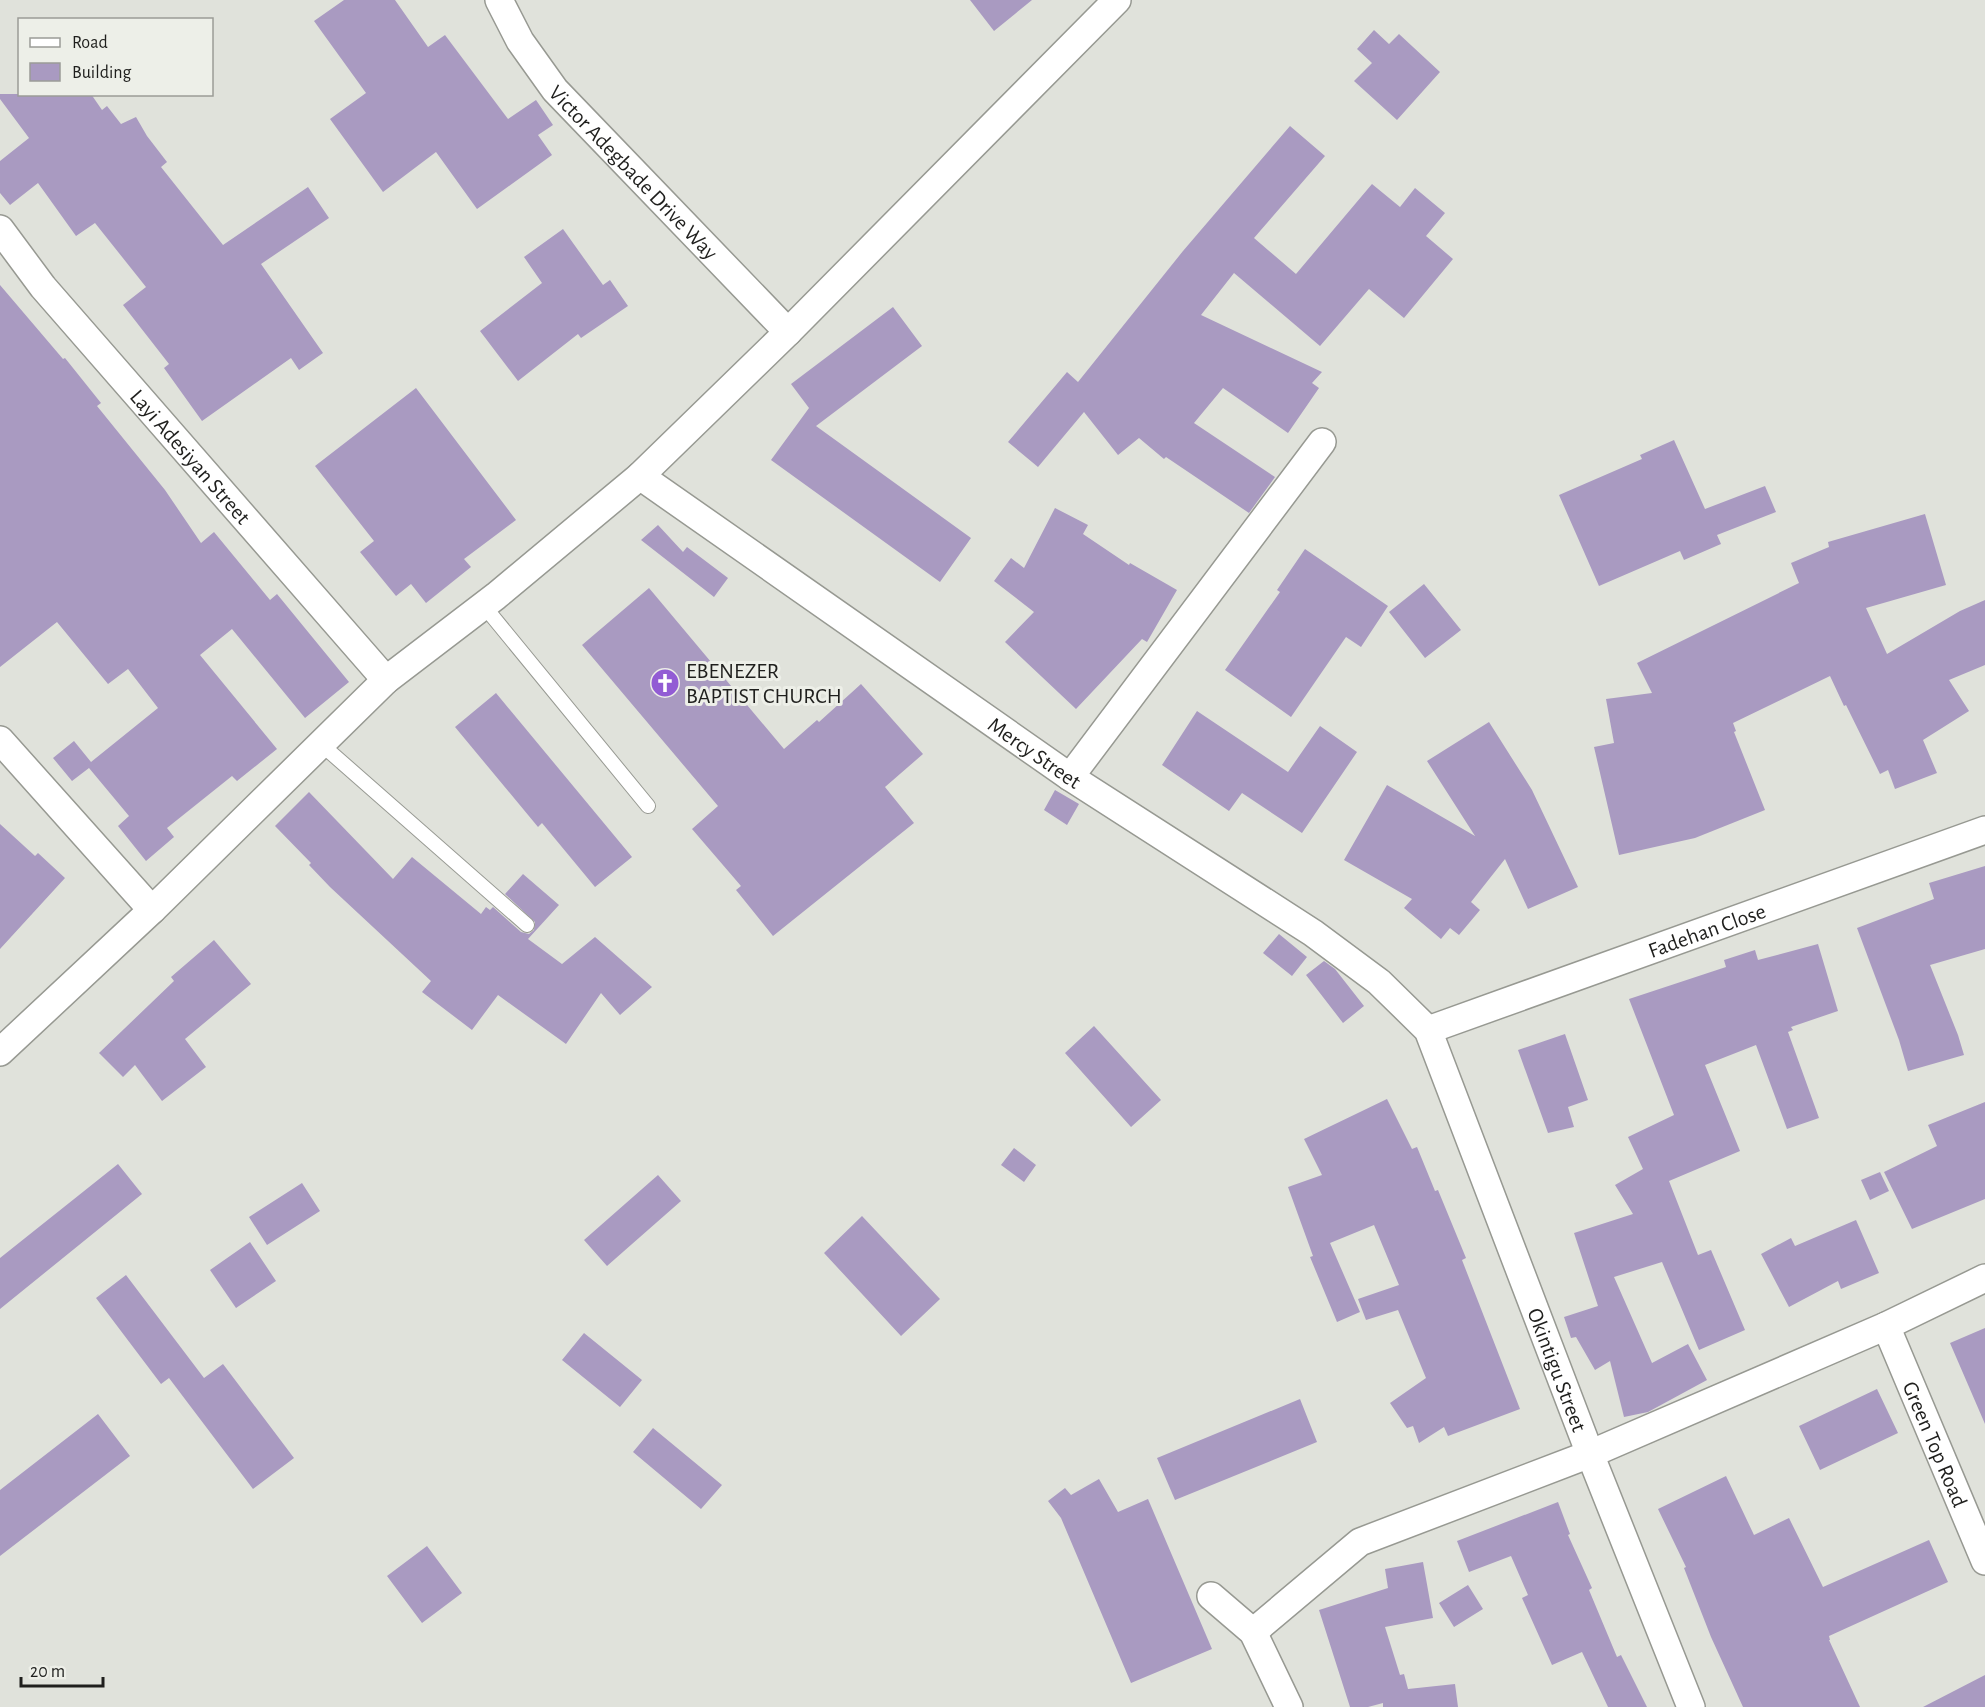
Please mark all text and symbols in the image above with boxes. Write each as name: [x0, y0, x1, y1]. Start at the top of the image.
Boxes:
legend: [18, 18, 213, 96]
text: Road: [72, 34, 108, 52]
text: Building: [72, 64, 132, 82]
street label: Victor Adegbade Drive Way: [545, 81, 722, 264]
street label: Layi Adesiyan Street: [126, 386, 254, 529]
place label: EBENEZER BAPTIST CHURCH: [686, 660, 842, 707]
church icon: EBENEZER BAPTIST CHURCH: [649, 667, 681, 699]
street label: Mercy Street: [984, 713, 1085, 793]
street label: Fadehan Close: [1645, 900, 1769, 962]
street label: Okintigu Street: [1523, 1305, 1590, 1435]
street label: Green Top Road: [1899, 1378, 1971, 1510]
scale bar: [21, 1650, 104, 1688]
text: 20 m: [30, 1663, 65, 1681]

